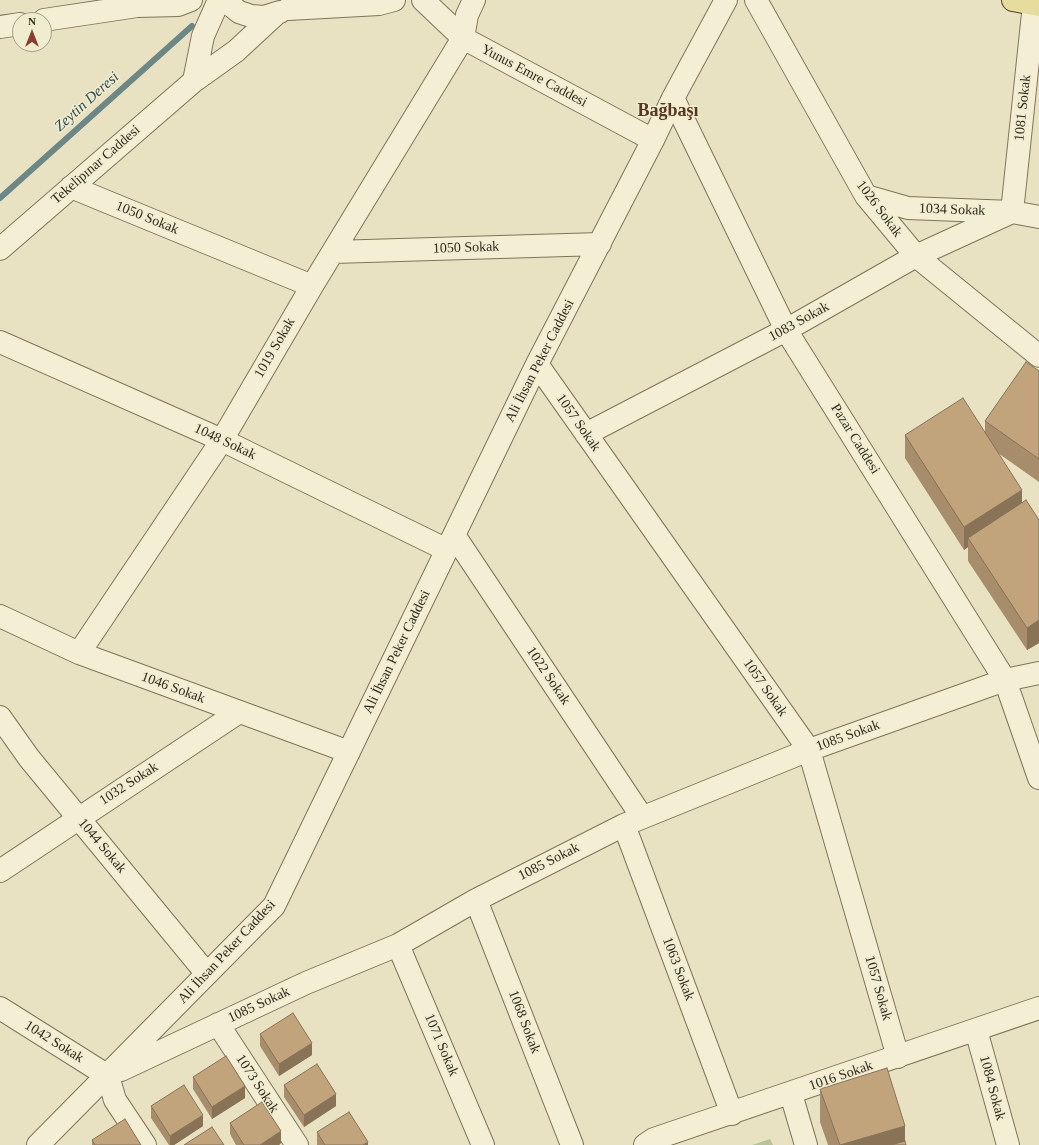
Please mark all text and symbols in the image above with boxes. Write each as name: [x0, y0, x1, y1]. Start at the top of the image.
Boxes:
north arrow: [12, 12, 52, 52]
text: N: [28, 15, 36, 27]
street label: Yunus Emre Caddesi: [478, 41, 590, 111]
water label: Zeytin Deresi: [51, 68, 123, 136]
street label: 1081 Sokak: [1011, 74, 1035, 142]
district label: Bağbaşı: [637, 100, 699, 122]
street label: Tekelipınar Caddesi: [48, 122, 144, 208]
street label: 1026 Sokak: [852, 177, 906, 241]
street label: 1050 Sokak: [113, 198, 181, 238]
street label: 1034 Sokak: [918, 200, 986, 220]
street label: 1050 Sokak: [432, 238, 500, 258]
street label: Ali İhsan Peker Caddesi: [502, 297, 578, 425]
street label: 1083 Sokak: [766, 299, 832, 345]
street label: 1019 Sokak: [251, 315, 299, 381]
street label: 1057 Sokak: [552, 391, 604, 455]
street label: Pazar Caddesi: [827, 401, 883, 477]
street label: 1048 Sokak: [191, 420, 259, 464]
street label: Ali İhsan Peker Caddesi: [360, 587, 434, 717]
street label: 1022 Sokak: [522, 644, 574, 708]
street label: 1057 Sokak: [739, 656, 791, 720]
street label: 1046 Sokak: [139, 669, 207, 707]
street label: 1085 Sokak: [814, 717, 882, 755]
street label: 1032 Sokak: [97, 759, 161, 809]
street label: 1044 Sokak: [74, 815, 130, 877]
street label: 1085 Sokak: [516, 839, 582, 885]
street label: Ali İhsan Peker Caddesi: [175, 897, 279, 1007]
street label: 1063 Sokak: [658, 935, 698, 1003]
street label: 1057 Sokak: [861, 954, 895, 1022]
street label: 1085 Sokak: [225, 983, 293, 1027]
street label: 1068 Sokak: [504, 988, 544, 1056]
street label: 1071 Sokak: [420, 1011, 462, 1079]
street label: 1042 Sokak: [21, 1017, 87, 1067]
street label: 1073 Sokak: [232, 1052, 282, 1116]
street label: 1084 Sokak: [975, 1054, 1009, 1122]
street label: 1016 Sokak: [807, 1057, 875, 1095]

